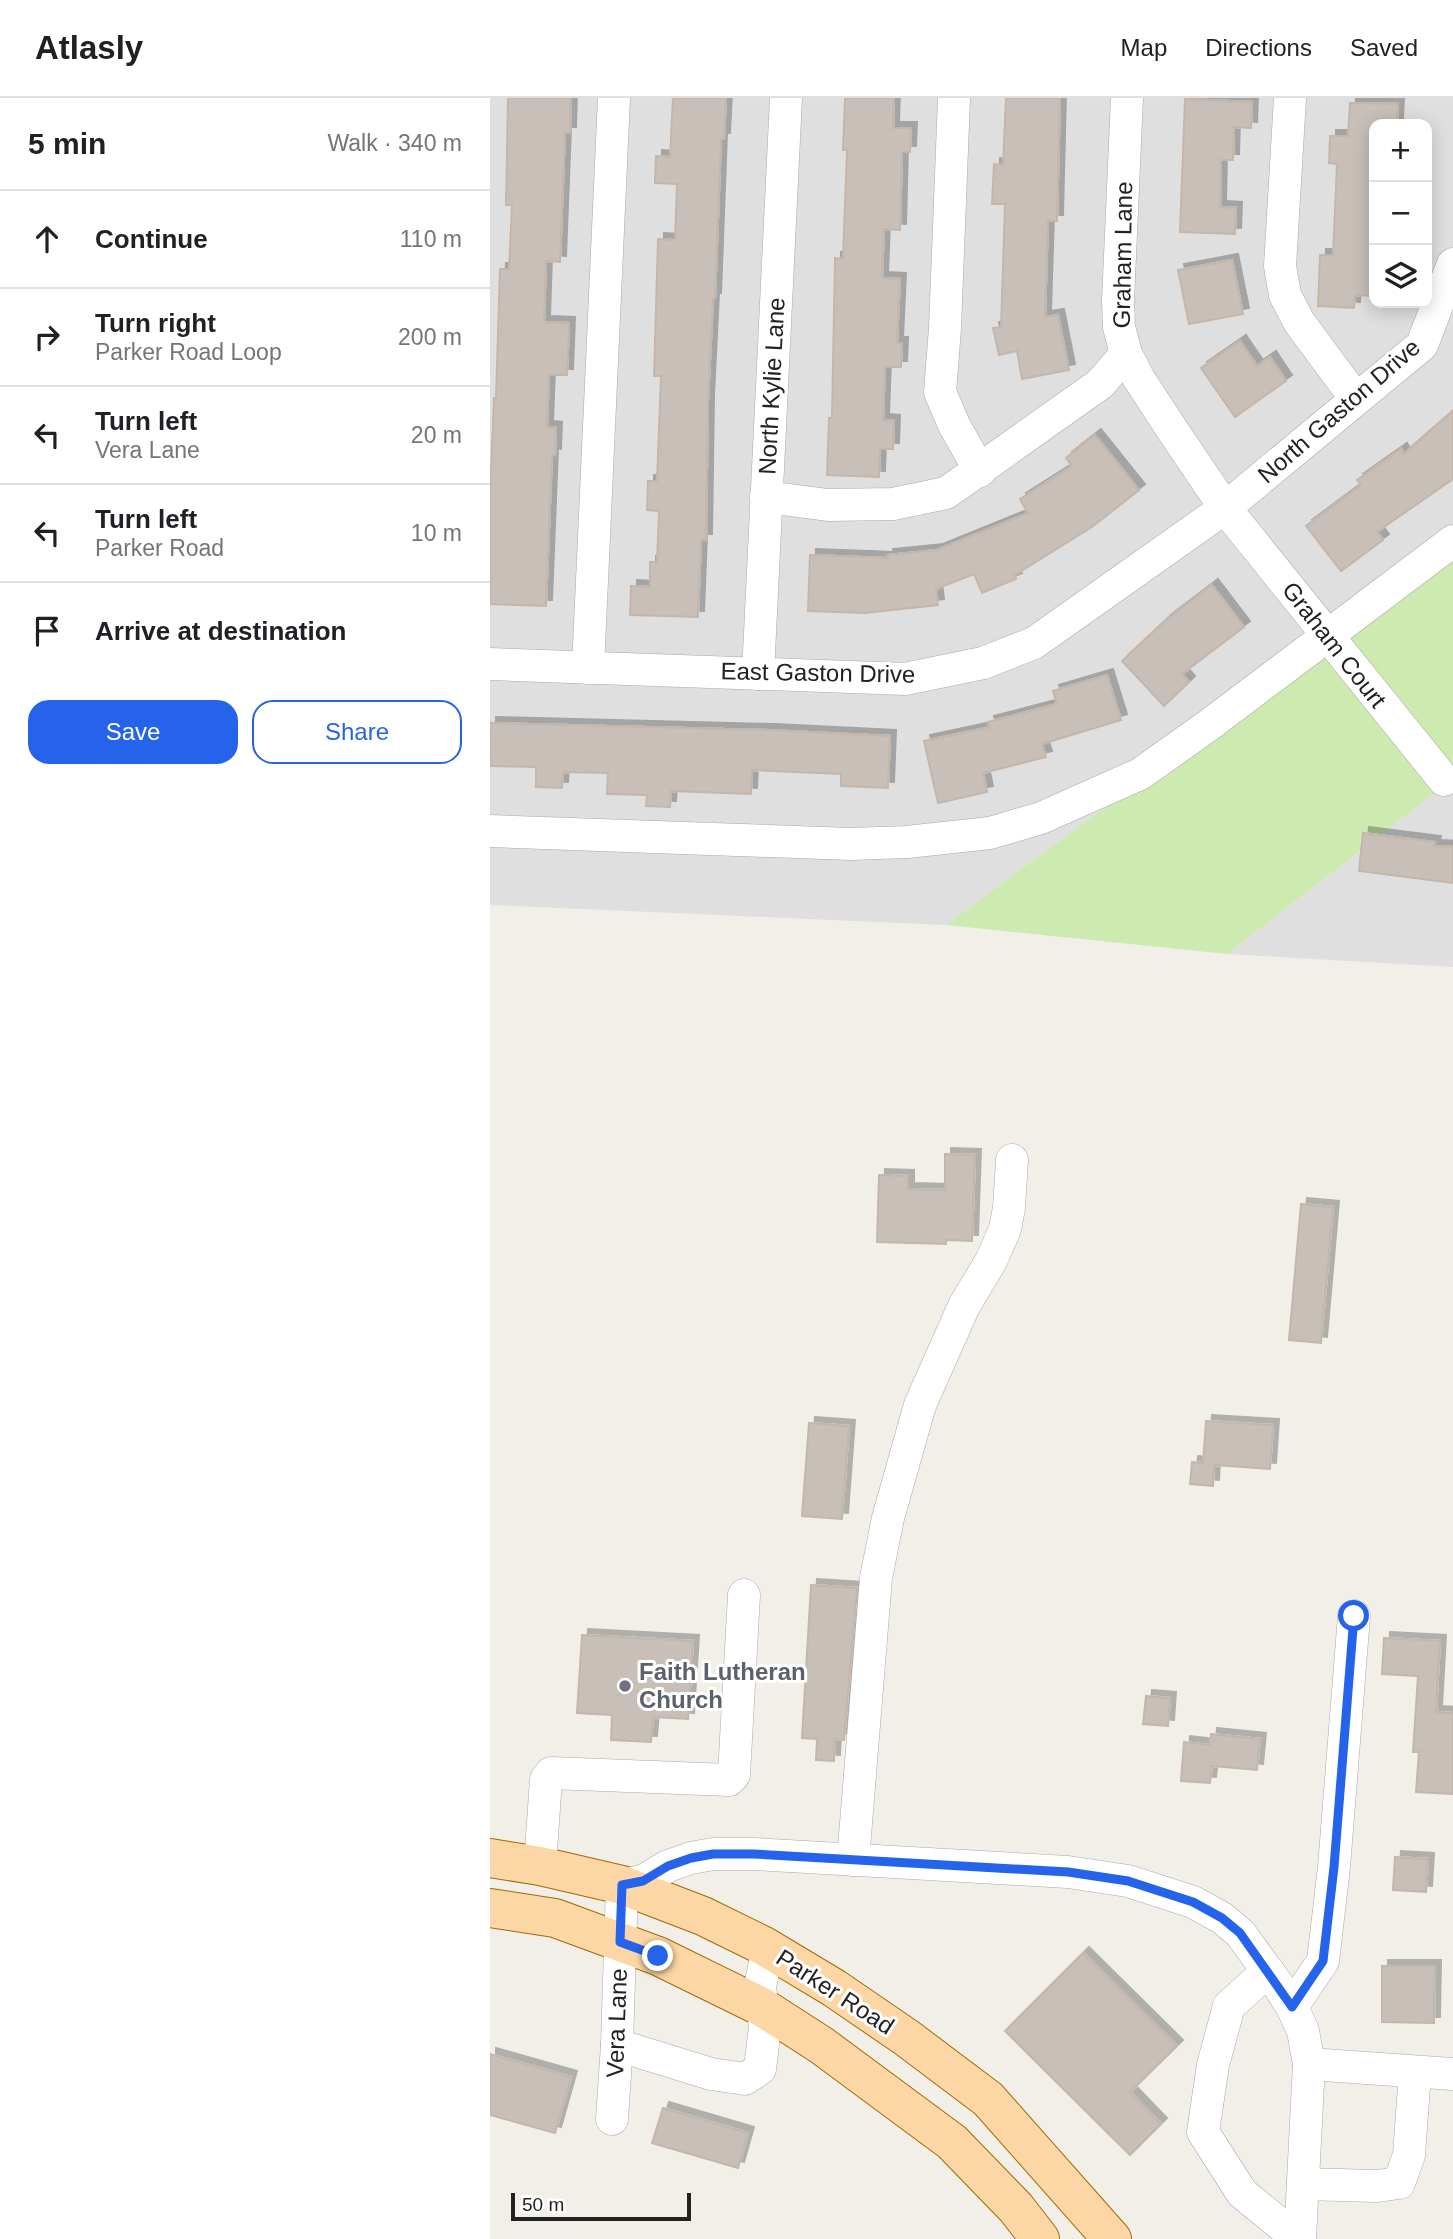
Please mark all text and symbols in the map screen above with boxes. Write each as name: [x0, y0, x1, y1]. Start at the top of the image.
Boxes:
text: Atlasly: [35, 29, 143, 66]
text: Map: [1121, 34, 1167, 61]
text: Directions: [1205, 34, 1312, 61]
text: Saved: [1350, 34, 1418, 61]
map controls: [1369, 119, 1432, 308]
button: +: [1369, 119, 1432, 182]
text: 5 min: [28, 127, 106, 160]
text: Walk · 340 m: [327, 130, 462, 156]
street label: Graham Lane: [1108, 181, 1137, 329]
button: −: [1369, 182, 1432, 245]
icon: ahead: [28, 220, 66, 258]
text: Continue: [95, 224, 208, 254]
text: 110 m: [400, 226, 462, 252]
button: layers: [1369, 245, 1432, 308]
street label: North Kylie Lane: [753, 297, 790, 475]
text: Turn right: [95, 308, 216, 338]
icon: right: [28, 318, 66, 356]
text: 200 m: [398, 324, 462, 350]
street label: North Gaston Drive: [1252, 333, 1425, 488]
text: Parker Road Loop: [95, 339, 282, 365]
text: Turn left: [95, 406, 197, 436]
icon: left: [28, 416, 66, 454]
text: 20 m: [411, 422, 462, 448]
text: Vera Lane: [95, 437, 200, 463]
text: Turn left: [95, 504, 197, 534]
icon: left: [28, 514, 66, 552]
text: 10 m: [411, 520, 462, 546]
text: Parker Road: [95, 535, 224, 561]
street label: Graham Court: [1277, 576, 1392, 713]
icon: arrive: [28, 612, 66, 650]
text: Arrive at destination: [95, 616, 346, 646]
street label: East Gaston Drive: [720, 657, 916, 688]
button: Save: [28, 700, 238, 764]
button: Share: [252, 700, 462, 764]
route start: [1338, 1600, 1369, 1631]
place label: Faith Lutheran Church: [639, 1658, 806, 1713]
marker: Faith Lutheran Church: [617, 1678, 633, 1694]
route end: [642, 1940, 673, 1971]
street label: Parker Road: [771, 1944, 899, 2040]
street label: Vera Lane: [601, 1968, 632, 2078]
scale bar: [511, 2190, 691, 2222]
text: 50 m: [522, 2194, 564, 2215]

